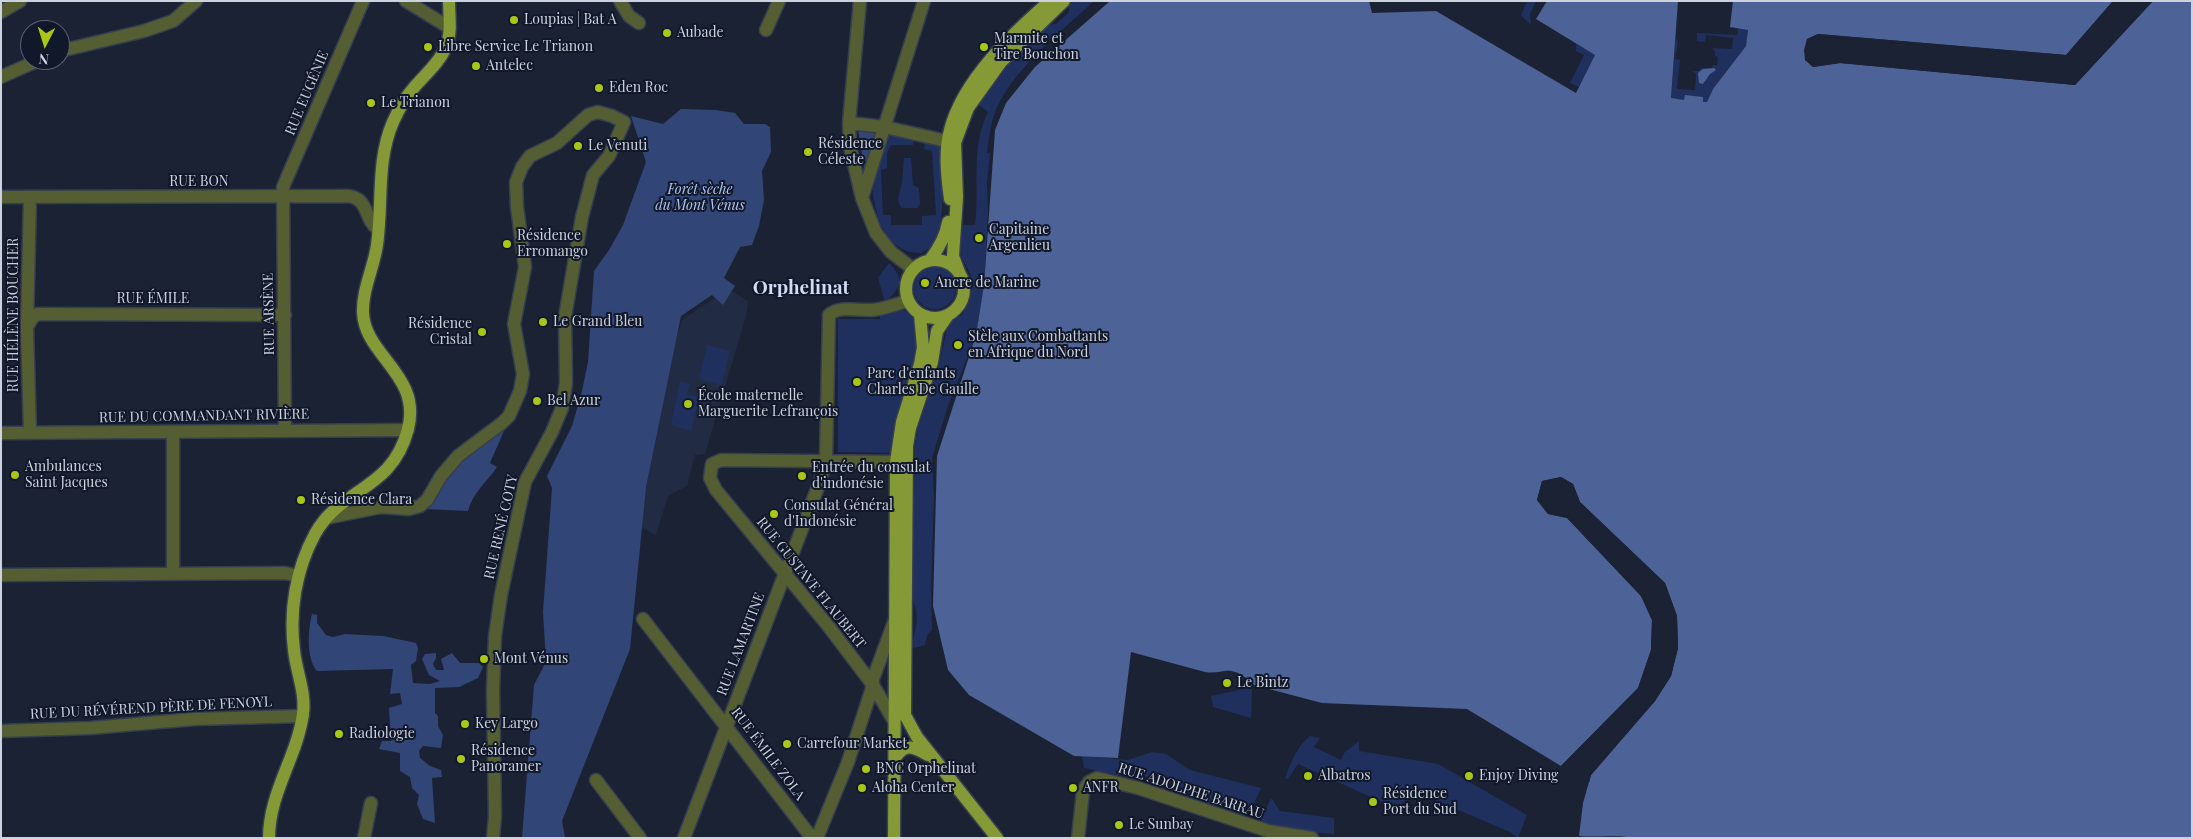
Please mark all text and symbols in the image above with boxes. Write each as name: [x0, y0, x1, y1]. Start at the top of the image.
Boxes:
place label: Loupias | Bat A: [524, 12, 617, 28]
marker: Loupias | Bat A: [508, 14, 520, 26]
north arrow: [20, 20, 70, 70]
place label: Aubade: [677, 25, 724, 41]
marker: Aubade: [661, 27, 673, 39]
place label: Marmite et Tire Bouchon: [994, 31, 1079, 64]
place label: Libre Service Le Trianon: [438, 39, 593, 55]
marker: Libre Service Le Trianon: [422, 41, 434, 53]
marker: Marmite et Tire Bouchon: [978, 41, 990, 53]
street label: RUE EUGÉNIE: [282, 48, 332, 138]
text: N: [38, 50, 50, 69]
place label: Antelec: [486, 58, 533, 74]
marker: Antelec: [470, 60, 482, 72]
place label: Eden Roc: [609, 80, 668, 96]
marker: Eden Roc: [593, 82, 605, 94]
place label: Le Trianon: [381, 95, 450, 111]
marker: Le Trianon: [365, 97, 377, 109]
place label: Résidence Céleste: [818, 136, 882, 168]
place label: Le Venuti: [588, 138, 647, 154]
marker: Le Venuti: [572, 140, 584, 152]
marker: Résidence Céleste: [802, 146, 814, 158]
street label: RUE BON: [169, 174, 229, 190]
park label: Forêt sèche du Mont Vénus: [655, 182, 745, 214]
place label: Capitaine Argenlieu: [989, 222, 1050, 254]
place label: Résidence Erromango: [517, 228, 588, 260]
marker: Capitaine Argenlieu: [973, 232, 985, 244]
street label: RUE HÉLÈNE BOUCHER: [6, 238, 22, 392]
marker: Résidence Erromango: [501, 238, 513, 250]
street label: RUE ARSÈNE: [260, 273, 278, 355]
place label: Ancre de Marine: [935, 275, 1039, 291]
district label: Orphelinat: [753, 277, 849, 299]
marker: Ancre de Marine: [919, 277, 931, 289]
street label: RUE ÉMILE: [117, 291, 189, 307]
place label: Le Grand Bleu: [553, 314, 643, 330]
place label: Résidence Cristal: [408, 316, 472, 348]
marker: Le Grand Bleu: [537, 316, 549, 328]
marker: Résidence Cristal: [476, 326, 488, 338]
place label: Stèle aux Combattants en Afrique du Nord: [968, 329, 1108, 362]
marker: Stèle aux Combattants en Afrique du Nord: [952, 339, 964, 351]
place label: Parc d'enfants Charles De Gaulle: [867, 366, 979, 398]
marker: Parc d'enfants Charles De Gaulle: [851, 376, 863, 388]
place label: École maternelle Marguerite Lefrançois: [698, 388, 838, 421]
place label: Bel Azur: [547, 393, 600, 409]
marker: Bel Azur: [531, 395, 543, 407]
marker: École maternelle Marguerite Lefrançois: [682, 398, 694, 410]
street label: RUE DU COMMANDANT RIVIÈRE: [99, 406, 309, 426]
place label: Ambulances Saint Jacques: [25, 459, 108, 492]
place label: Entrée du consulat d'indonésie: [812, 460, 930, 492]
marker: Ambulances Saint Jacques: [9, 469, 21, 481]
marker: Entrée du consulat d'indonésie: [796, 470, 808, 482]
street label: RUE RENÉ COTY: [481, 473, 521, 581]
place label: Résidence Clara: [311, 492, 412, 508]
marker: Résidence Clara: [295, 494, 307, 506]
place label: Consulat Général d'Indonésie: [784, 498, 893, 530]
marker: Consulat Général d'Indonésie: [768, 508, 780, 520]
street label: RUE GUSTAVE FLAUBERT: [753, 514, 869, 652]
street label: RUE LAMARTINE: [714, 590, 768, 698]
place label: Mont Vénus: [494, 651, 568, 667]
marker: Mont Vénus: [478, 653, 490, 665]
place label: Le Bintz: [1237, 675, 1289, 691]
marker: Le Bintz: [1221, 677, 1233, 689]
street label: RUE DU RÉVÉREND PÈRE DE FENOYL: [30, 693, 272, 723]
street label: RUE ÉMILE ZOLA: [728, 704, 808, 804]
place label: Key Largo: [475, 716, 538, 732]
marker: Key Largo: [459, 718, 471, 730]
place label: Radiologie: [349, 726, 415, 742]
marker: Radiologie: [333, 728, 345, 740]
place label: Carrefour Market: [797, 736, 907, 752]
marker: Carrefour Market: [781, 738, 793, 750]
place label: Résidence Panoramer: [471, 743, 541, 776]
marker: Résidence Panoramer: [455, 753, 467, 765]
street label: RUE ADOLPHE BARRAU: [1116, 760, 1266, 822]
place label: BNC Orphelinat: [876, 761, 976, 777]
marker: BNC Orphelinat: [860, 763, 872, 775]
place label: Albatros: [1318, 768, 1371, 784]
place label: Enjoy Diving: [1479, 768, 1558, 784]
marker: Albatros: [1302, 770, 1314, 782]
marker: Enjoy Diving: [1463, 770, 1475, 782]
place label: Aloha Center: [872, 780, 954, 796]
place label: ANFR: [1083, 780, 1118, 796]
marker: Aloha Center: [856, 782, 868, 794]
marker: ANFR: [1067, 782, 1079, 794]
place label: Résidence Port du Sud: [1383, 786, 1457, 819]
marker: Résidence Port du Sud: [1367, 796, 1379, 808]
place label: Le Sunbay: [1129, 817, 1194, 833]
marker: Le Sunbay: [1113, 819, 1125, 831]

